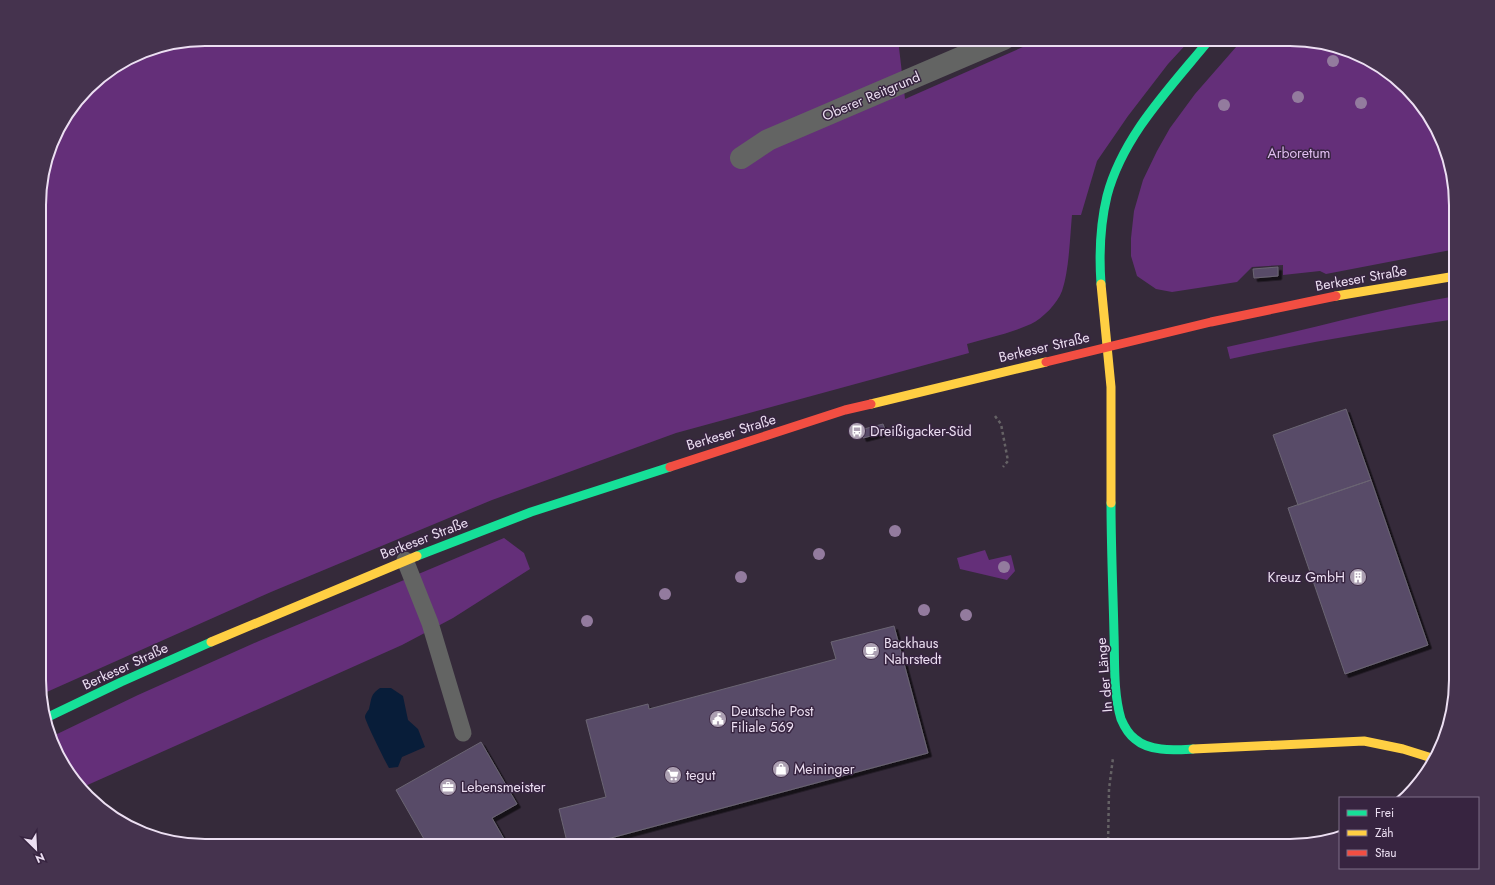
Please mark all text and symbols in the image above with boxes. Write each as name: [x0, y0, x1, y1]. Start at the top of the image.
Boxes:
street label: Oberer Reitgrund: [819, 66, 923, 126]
park label: Arboretum: [1267, 143, 1331, 163]
street label: Berkeser Straße: [1314, 260, 1408, 296]
street label: Berkeser Straße: [997, 327, 1091, 367]
street label: Berkeser Straße: [684, 409, 778, 455]
bus stop icon: Dreißigacker-Süd: [847, 421, 867, 441]
place label: Dreißigacker-Süd: [870, 421, 972, 441]
street label: Berkeser Straße: [377, 512, 471, 564]
place label: Kreuz GmbH: [1268, 567, 1345, 587]
building icon: Kreuz GmbH: [1348, 567, 1368, 587]
place label: Backhaus Nahrstedt: [884, 633, 942, 669]
street label: Berkeser Straße: [79, 637, 171, 695]
street label: In der Länge: [1091, 637, 1117, 713]
cafe icon: Backhaus Nahrstedt: [861, 641, 881, 661]
place label: Deutsche Post Filiale 569: [731, 701, 814, 737]
public building icon: Deutsche Post Filiale 569: [708, 709, 728, 729]
shop icon: Meininger: [771, 759, 791, 779]
place label: Meininger: [794, 759, 855, 779]
supermarket icon: tegut: [663, 765, 683, 785]
place label: tegut: [686, 765, 716, 785]
office icon: Lebensmeister: [438, 777, 458, 797]
place label: Lebensmeister: [461, 777, 546, 797]
legend: [1339, 797, 1479, 869]
text: Frei: [1375, 804, 1394, 822]
text: Zäh: [1375, 824, 1394, 842]
north arrow: [16, 829, 56, 869]
text: Stau: [1375, 844, 1397, 862]
text: N: [33, 849, 47, 867]

